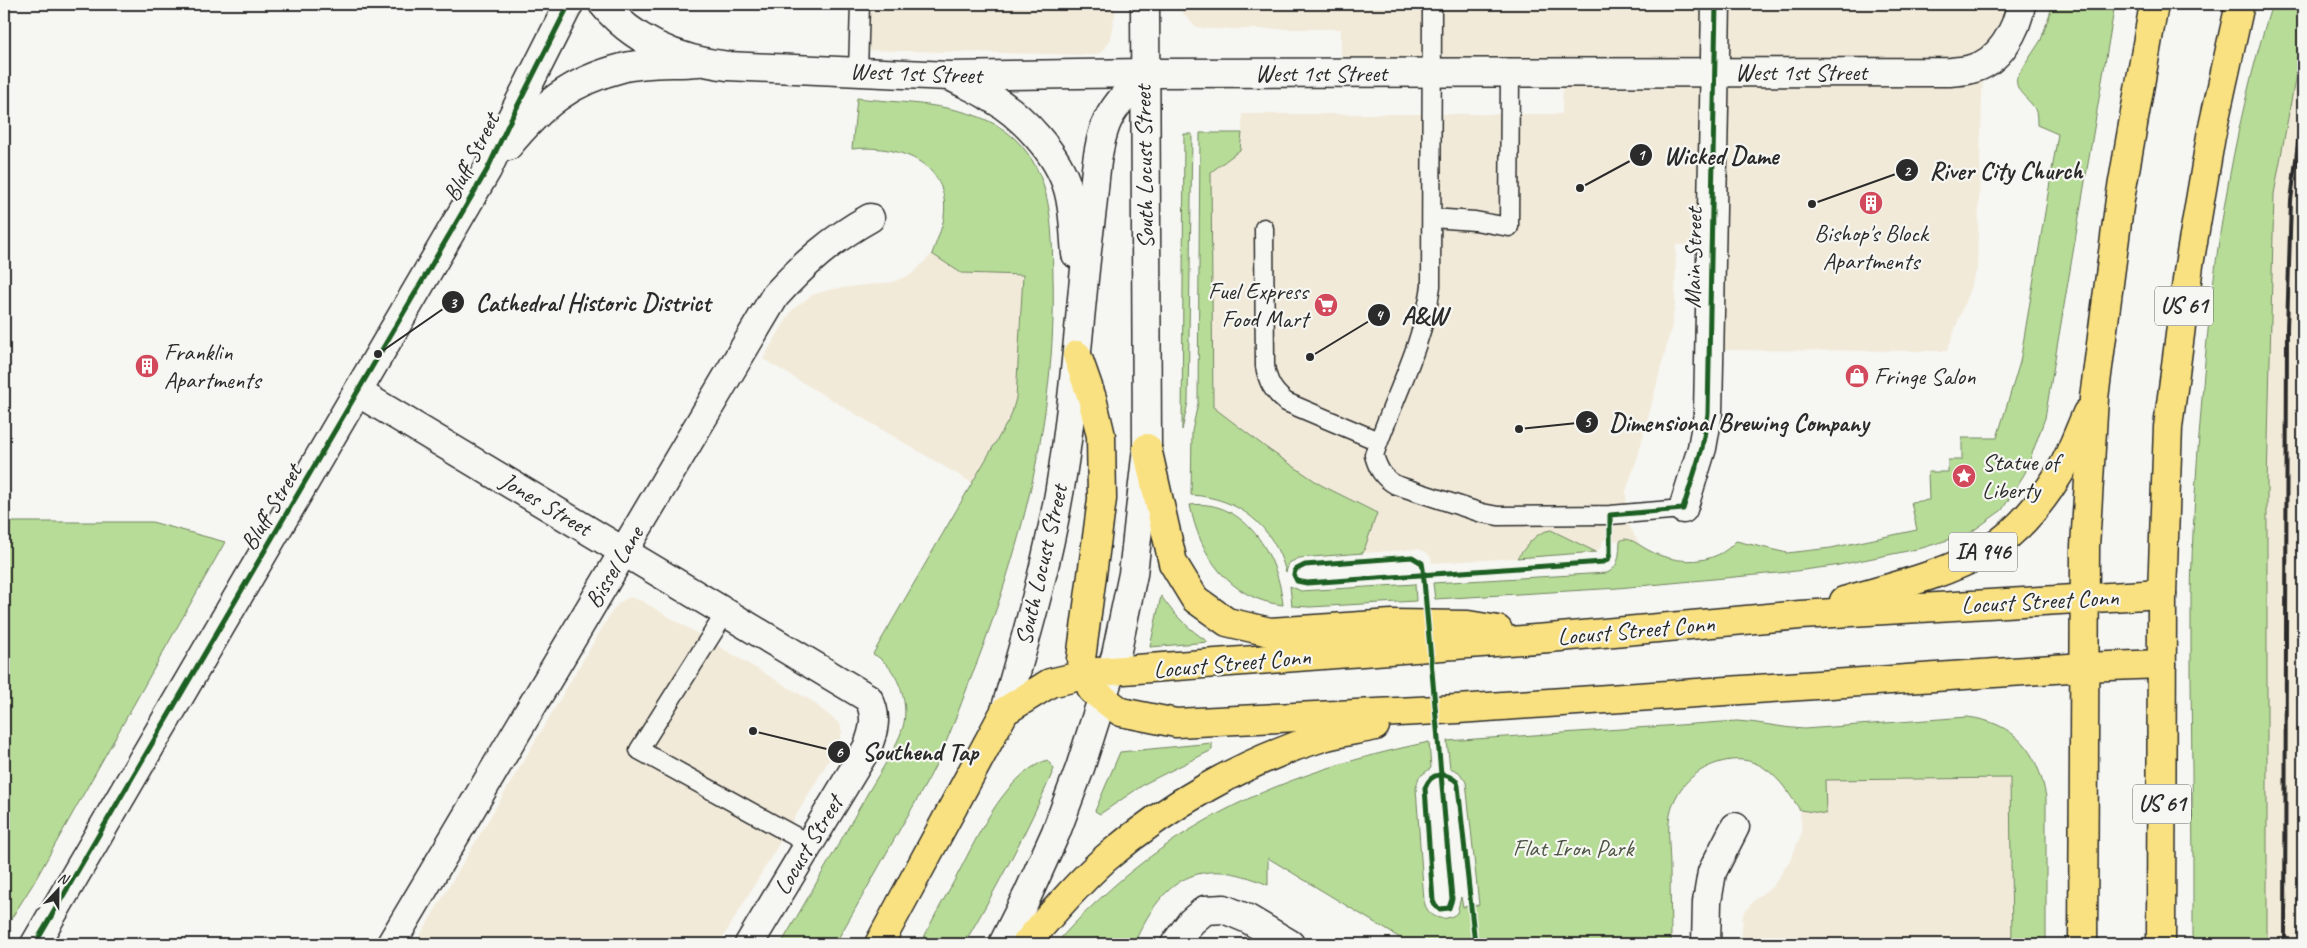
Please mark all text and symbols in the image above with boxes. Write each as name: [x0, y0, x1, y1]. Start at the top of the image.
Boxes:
street label: West 1st Street: [850, 56, 984, 90]
street label: West 1st Street: [1735, 57, 1869, 87]
street label: West 1st Street: [1255, 58, 1389, 88]
street label: South Locust Street: [1128, 83, 1160, 249]
street label: Bluff Street: [436, 106, 507, 206]
callout: Wicked Dame: [1629, 135, 1789, 175]
text: Wicked Dame: [1664, 140, 1781, 172]
text: 1: [1638, 146, 1647, 165]
callout: River City Church: [1894, 150, 2092, 190]
text: River City Church: [1929, 155, 2084, 187]
text: 2: [1904, 162, 1912, 181]
building icon: Bishop's Block Apartments: [1858, 190, 1884, 216]
street label: Main Street: [1677, 205, 1709, 309]
place label: Bishop's Block Apartments: [1814, 218, 1930, 276]
place label: Fuel Express Food Mart: [1208, 276, 1311, 334]
callout: Cathedral Historic District: [441, 282, 720, 322]
road number: US 61: [2155, 286, 2213, 326]
text: Cathedral Historic District: [476, 287, 713, 319]
supermarket icon: Fuel Express Food Mart: [1313, 292, 1339, 318]
text: 3: [450, 294, 458, 313]
callout: A&W: [1366, 295, 1456, 335]
text: A&W: [1402, 300, 1451, 332]
text: 4: [1376, 306, 1385, 325]
place label: Franklin Apartments: [164, 337, 263, 395]
building icon: Franklin Apartments: [134, 353, 160, 379]
place label: Fringe Salon: [1874, 361, 1976, 391]
shop icon: Fringe Salon: [1844, 363, 1870, 389]
callout: Dimensional Brewing Company: [1575, 402, 1879, 442]
text: Dimensional Brewing Company: [1609, 407, 1871, 439]
text: 5: [1584, 413, 1592, 432]
place label: Statue of Liberty: [1982, 447, 2064, 505]
street label: Bluff Street: [234, 457, 309, 556]
place icon: Statue of Liberty: [1951, 463, 1977, 489]
street label: Jones Street: [495, 465, 598, 544]
street label: South Locust Street: [1008, 480, 1074, 648]
street label: Bissel Lane: [578, 519, 651, 613]
road number: IA 946: [1949, 532, 2017, 572]
street label: Locust Street Conn: [1961, 582, 2120, 620]
street label: Locust Street Conn: [1556, 608, 1716, 652]
street label: Locust Street Conn: [1152, 641, 1312, 685]
callout: Southend Tap: [827, 732, 988, 772]
text: Southend Tap: [862, 736, 981, 768]
text: 6: [835, 743, 843, 762]
road number: US 61: [2133, 784, 2191, 824]
street label: Locust Street: [767, 787, 851, 900]
park label: Flat Iron Park: [1513, 833, 1635, 863]
north arrow: [32, 866, 82, 916]
text: N: [55, 869, 72, 889]

